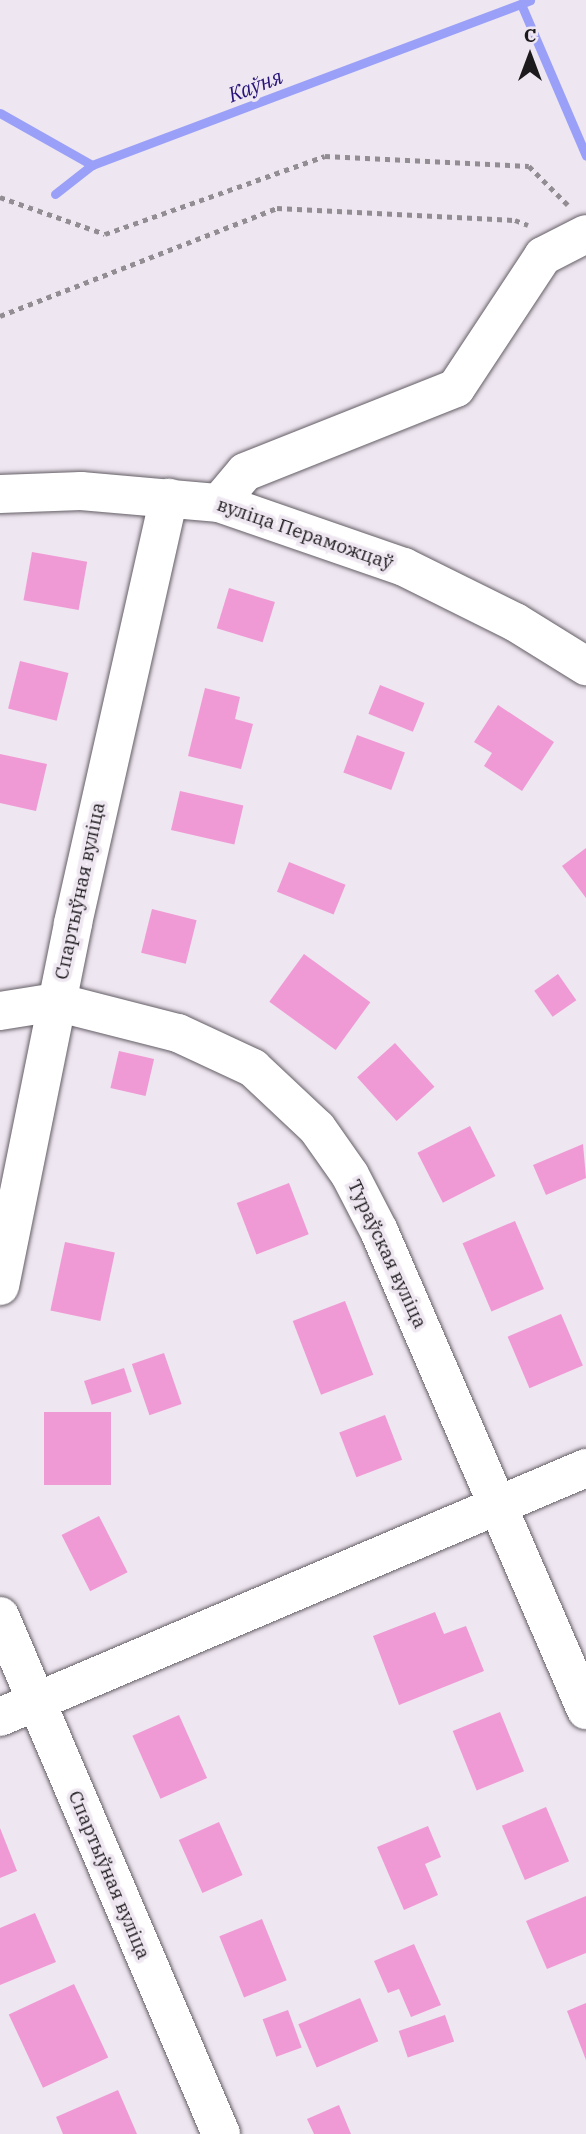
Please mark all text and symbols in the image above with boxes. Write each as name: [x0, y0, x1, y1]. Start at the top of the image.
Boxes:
north arrow: [495, 21, 565, 91]
text: С: [524, 23, 536, 47]
water label: Каўня: [224, 63, 286, 107]
street label: вуліца Пераможцаў: [214, 493, 396, 575]
street label: Спартыўная вуліца: [50, 800, 110, 982]
street label: Тураўская вуліца: [343, 1176, 431, 1332]
street label: Спартыўная вуліца: [63, 1787, 155, 1963]

